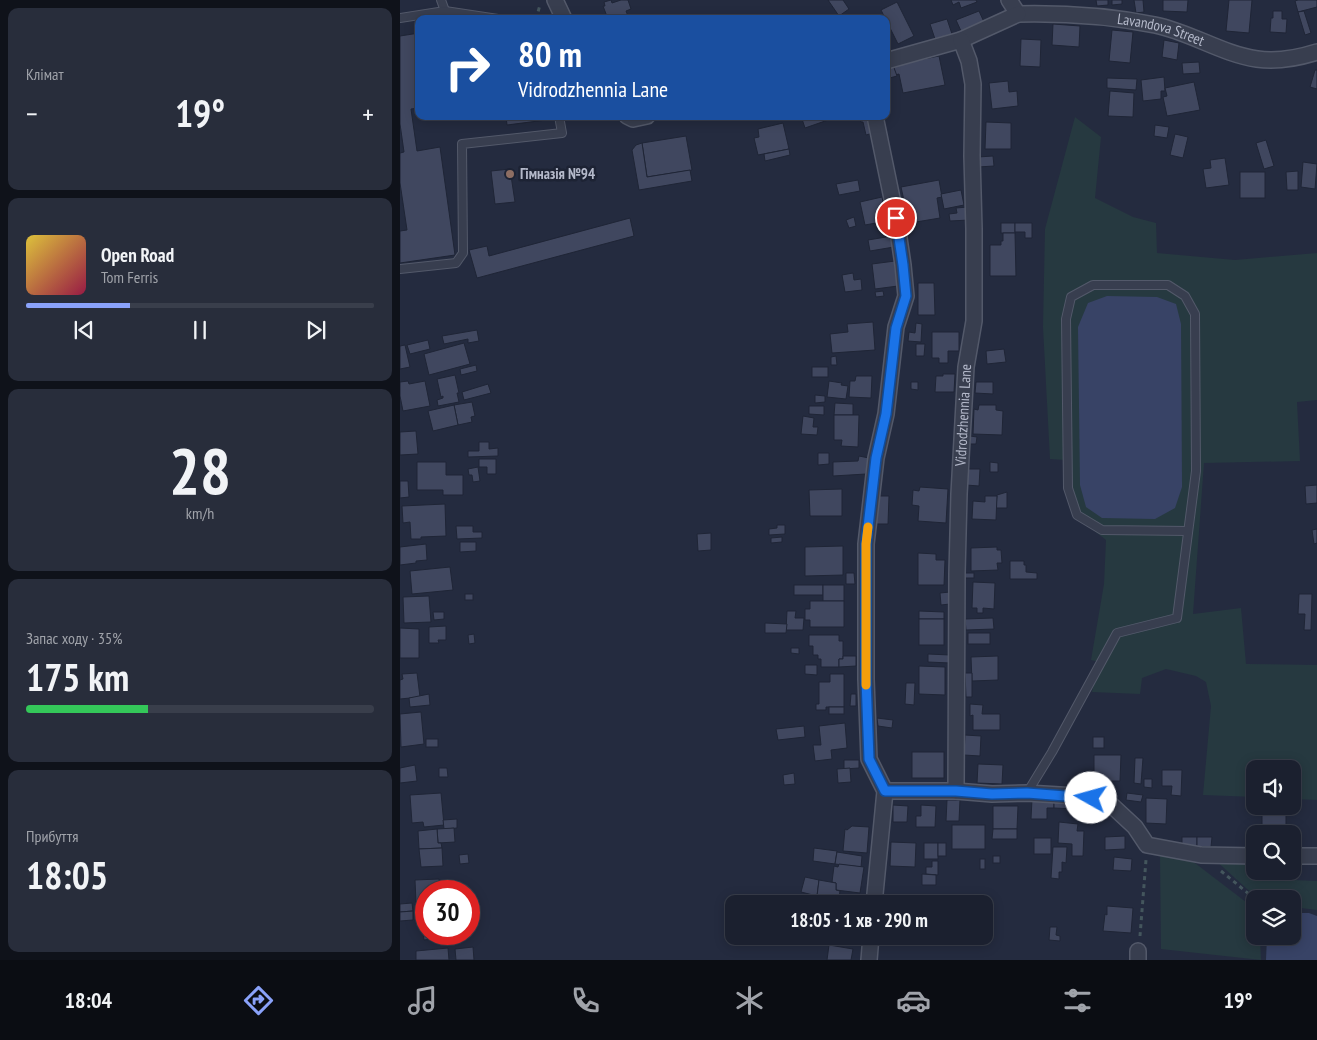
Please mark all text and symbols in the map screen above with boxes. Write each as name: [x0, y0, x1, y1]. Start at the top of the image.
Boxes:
street label: Lavandova Street: [1116, 9, 1207, 50]
text: 80 m: [518, 31, 582, 77]
icon: right: [435, 35, 500, 100]
text: Клімат: [26, 64, 64, 84]
text: Vidrodzhennia Lane: [518, 75, 668, 103]
text: 19°: [175, 88, 225, 137]
text: −: [26, 95, 38, 132]
text: +: [362, 95, 374, 132]
place label: Гімназія №94: [520, 164, 595, 183]
marker: Гімназія №94: [504, 168, 516, 180]
pin: [875, 197, 917, 239]
icon: arrive: [882, 204, 910, 232]
text: Open Road: [101, 243, 174, 267]
text: Tom Ferris: [101, 267, 158, 287]
icon: previous: [70, 316, 98, 344]
icon: pause: [186, 316, 214, 344]
icon: next: [302, 316, 330, 344]
street label: Vidrodzhennia Lane: [950, 363, 975, 468]
text: 28: [169, 428, 231, 512]
text: km/h: [186, 503, 214, 523]
text: Запас ходу · 35%: [26, 628, 122, 648]
text: 175 km: [26, 652, 129, 701]
map controls: [1246, 760, 1301, 945]
button: sound: [1246, 760, 1301, 815]
position arrow: [1064, 771, 1116, 823]
button: search: [1246, 825, 1301, 880]
text: Прибуття: [26, 826, 78, 846]
text: 18:05: [26, 850, 108, 899]
speed limit sign: 30: [415, 880, 480, 945]
button: layers: [1246, 890, 1301, 945]
text: 18:05 · 1 хв · 290 m: [790, 908, 928, 932]
icon: directions: [241, 983, 276, 1018]
icon: music: [405, 983, 440, 1018]
icon: phone: [568, 983, 603, 1018]
icon: climate: [732, 983, 767, 1018]
icon: car: [896, 983, 931, 1018]
icon: filters: [1060, 983, 1095, 1018]
text: 18:04: [64, 986, 112, 1014]
text: 19°: [1223, 986, 1253, 1014]

